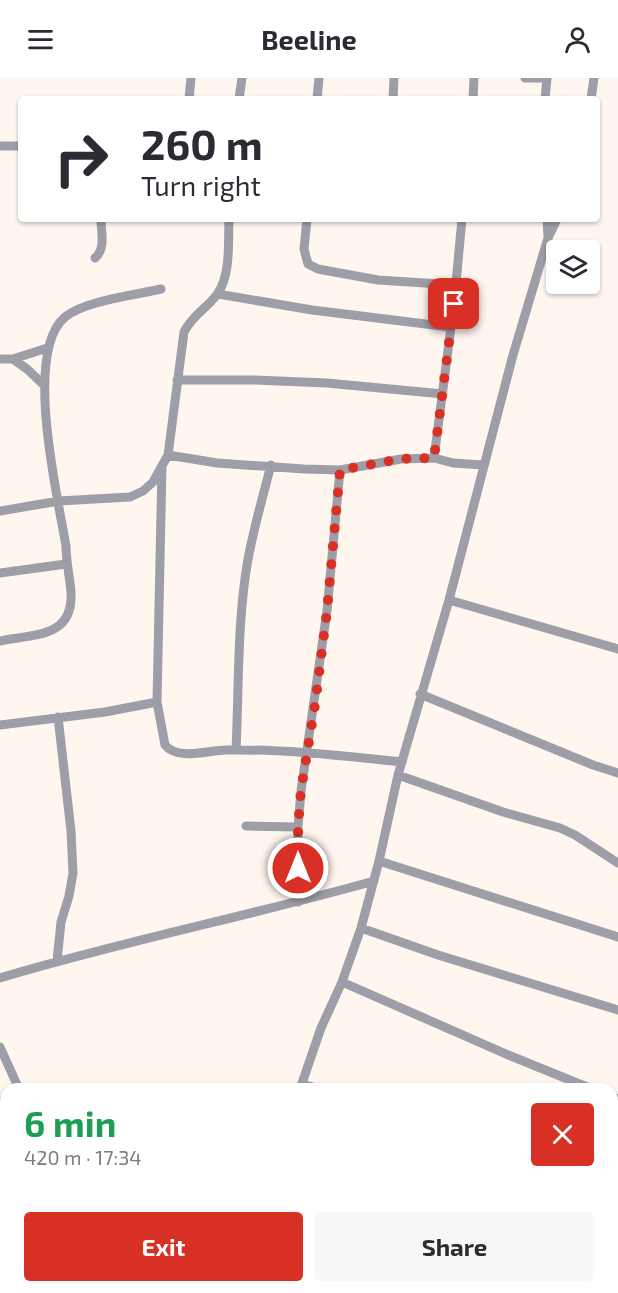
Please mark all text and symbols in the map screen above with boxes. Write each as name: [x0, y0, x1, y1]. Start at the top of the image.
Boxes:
icon: menu: [24, 23, 57, 56]
text: Beeline: [261, 23, 357, 55]
icon: person: [561, 23, 594, 56]
text: 260 m: [141, 118, 263, 168]
icon: right: [42, 120, 120, 198]
text: Turn right: [141, 169, 261, 201]
map controls: [546, 240, 600, 294]
button: layers: [546, 240, 600, 294]
pin: [428, 278, 479, 329]
icon: arrive: [437, 287, 470, 320]
position arrow: [266, 836, 330, 900]
text: 6 min: [24, 1101, 116, 1144]
button: close: [531, 1103, 594, 1166]
text: 420 m · 17:34: [24, 1145, 142, 1169]
button: Exit: [24, 1212, 303, 1281]
button: Share: [315, 1212, 594, 1281]

